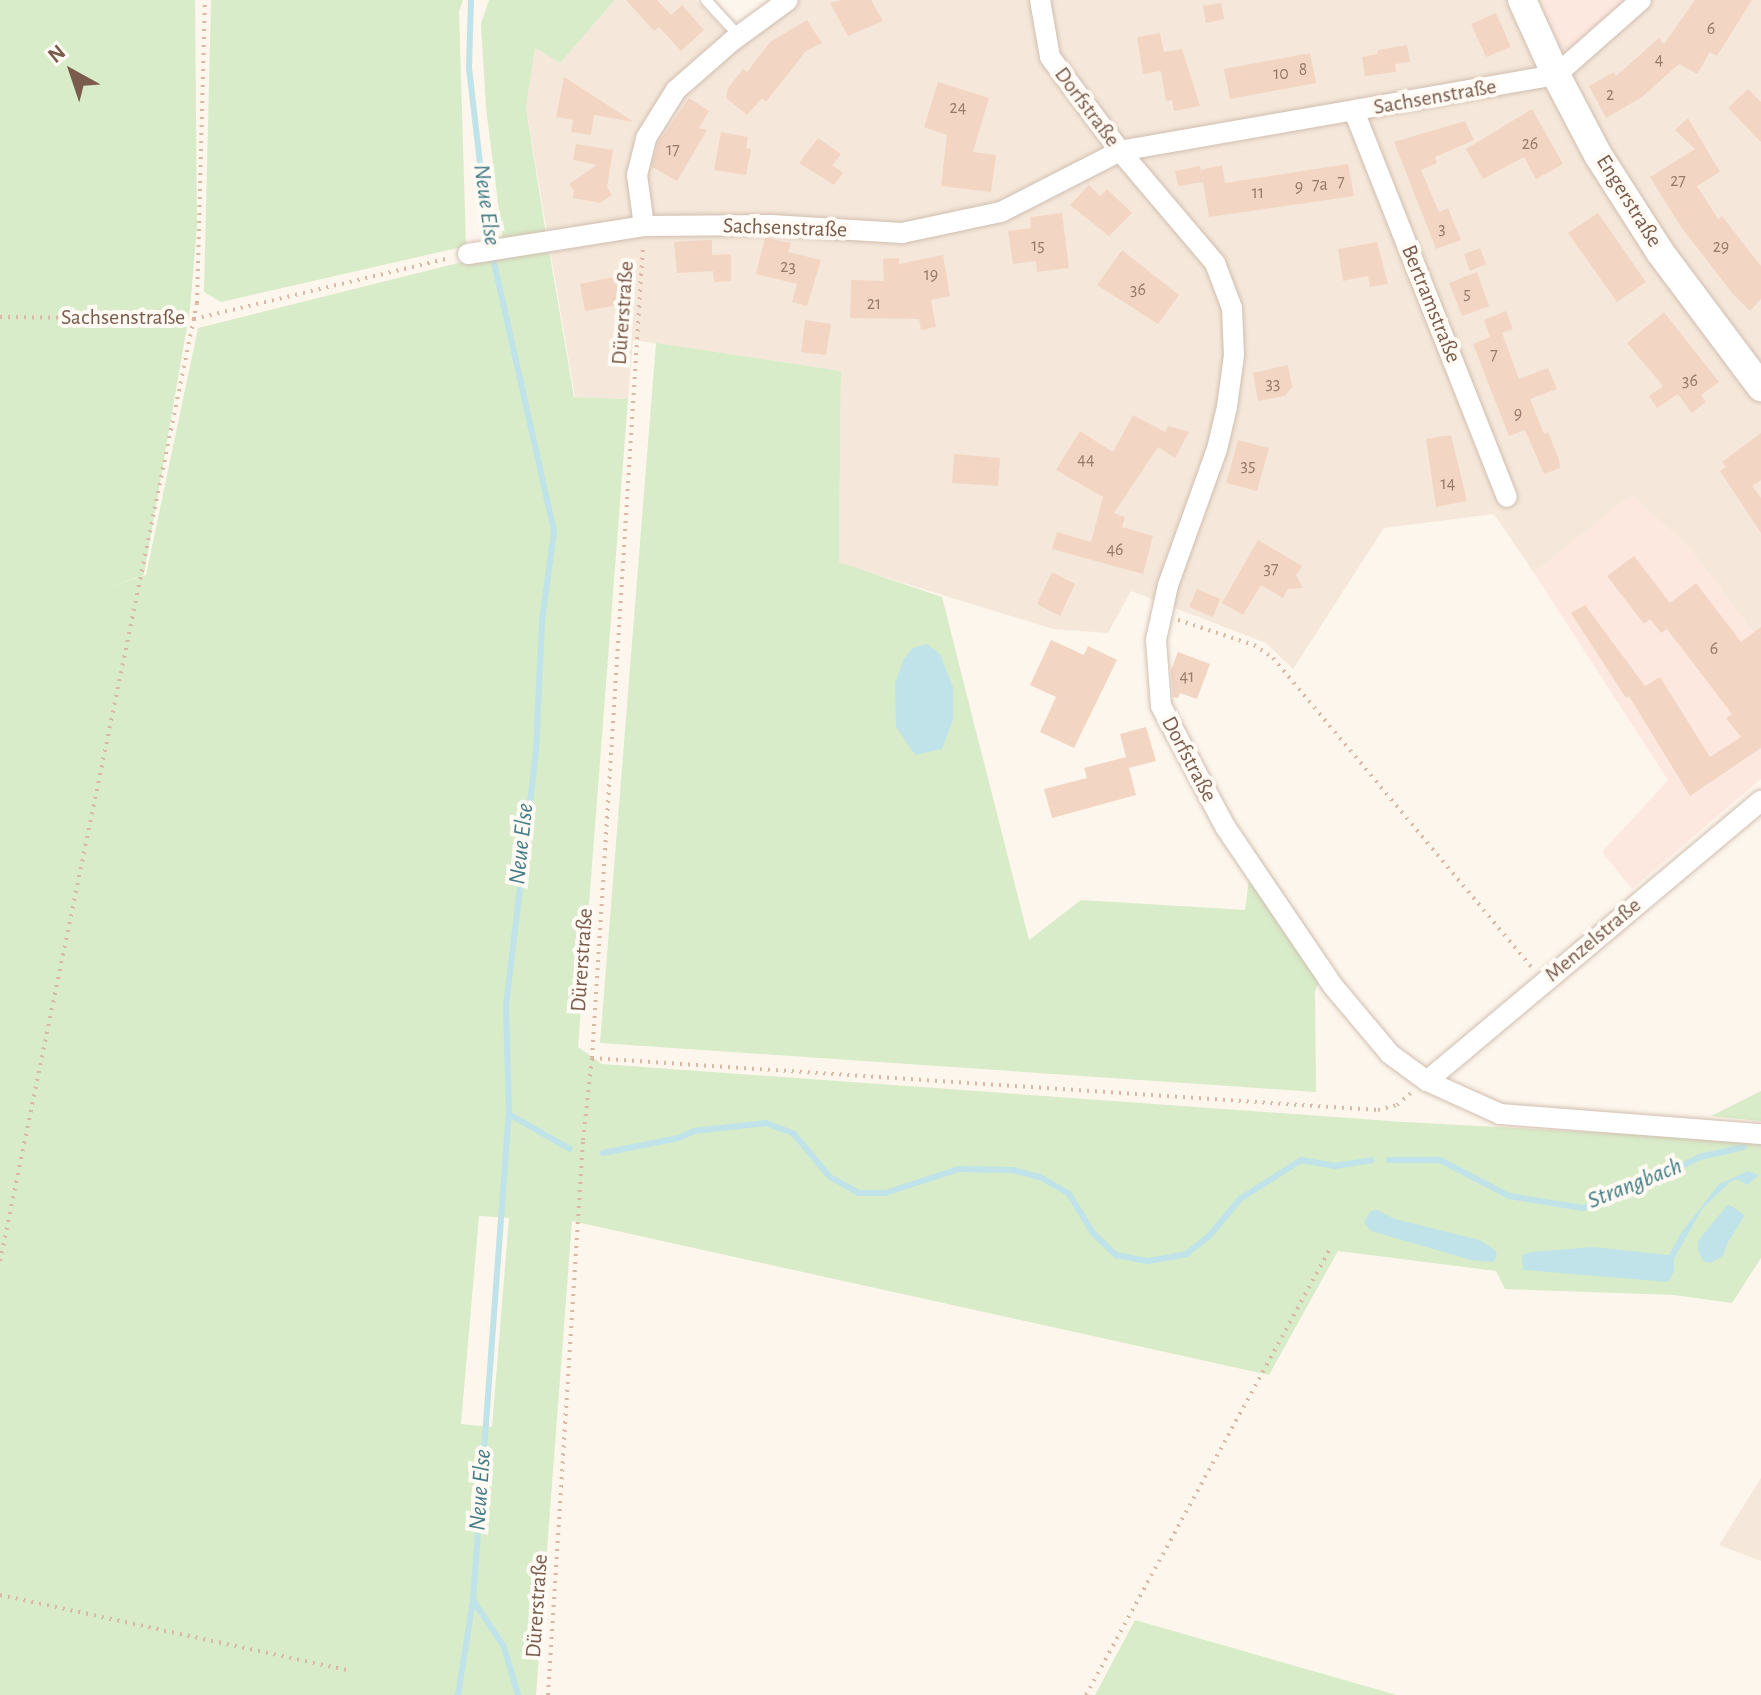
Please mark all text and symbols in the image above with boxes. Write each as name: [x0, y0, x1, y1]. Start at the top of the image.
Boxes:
house number: 6: [1707, 18, 1715, 40]
north arrow: [32, 32, 112, 112]
text: N: [44, 40, 69, 67]
house number: 4: [1655, 49, 1663, 71]
house number: 8: [1299, 59, 1307, 81]
street label: Dorfstraße: [1048, 62, 1126, 152]
house number: 10: [1273, 63, 1289, 85]
street label: Sachsenstraße: [1372, 73, 1498, 121]
house number: 2: [1606, 84, 1614, 106]
house number: 24: [950, 97, 966, 119]
house number: 26: [1522, 133, 1538, 155]
house number: 17: [666, 139, 680, 161]
street label: Engerstraße: [1590, 150, 1668, 252]
water label: Neue Else: [466, 162, 506, 248]
house number: 27: [1670, 170, 1686, 192]
house number: 7: [1337, 171, 1345, 193]
house number: 7a: [1312, 174, 1328, 196]
house number: 9: [1295, 176, 1303, 198]
house number: 11: [1252, 182, 1264, 204]
street label: Sachsenstraße: [722, 213, 848, 243]
house number: 3: [1438, 218, 1446, 240]
house number: 15: [1031, 235, 1045, 257]
house number: 29: [1713, 236, 1729, 258]
street label: Bertramstraße: [1395, 241, 1467, 367]
house number: 23: [780, 256, 796, 278]
street label: Dürerstraße: [606, 260, 640, 366]
house number: 19: [924, 264, 938, 286]
house number: 36: [1130, 279, 1146, 301]
house number: 5: [1463, 283, 1471, 305]
house number: 21: [867, 293, 881, 315]
street label: Sachsenstraße: [61, 305, 185, 331]
house number: 7: [1490, 344, 1498, 366]
house number: 36: [1682, 370, 1698, 392]
house number: 33: [1266, 373, 1280, 395]
house number: 9: [1514, 403, 1522, 425]
house number: 44: [1077, 449, 1095, 471]
house number: 35: [1241, 455, 1255, 477]
house number: 14: [1441, 473, 1455, 495]
house number: 46: [1106, 539, 1124, 561]
house number: 37: [1264, 558, 1278, 580]
house number: 6: [1710, 638, 1718, 660]
house number: 41: [1180, 666, 1194, 688]
street label: Dorfstraße: [1155, 712, 1223, 806]
water label: Neue Else: [503, 802, 541, 886]
street label: Menzelstraße: [1540, 892, 1646, 988]
street label: Dürerstraße: [565, 907, 599, 1013]
water label: Strangbach: [1584, 1152, 1686, 1216]
water label: Neue Else: [464, 1448, 498, 1532]
street label: Dürerstraße: [520, 1553, 554, 1659]

